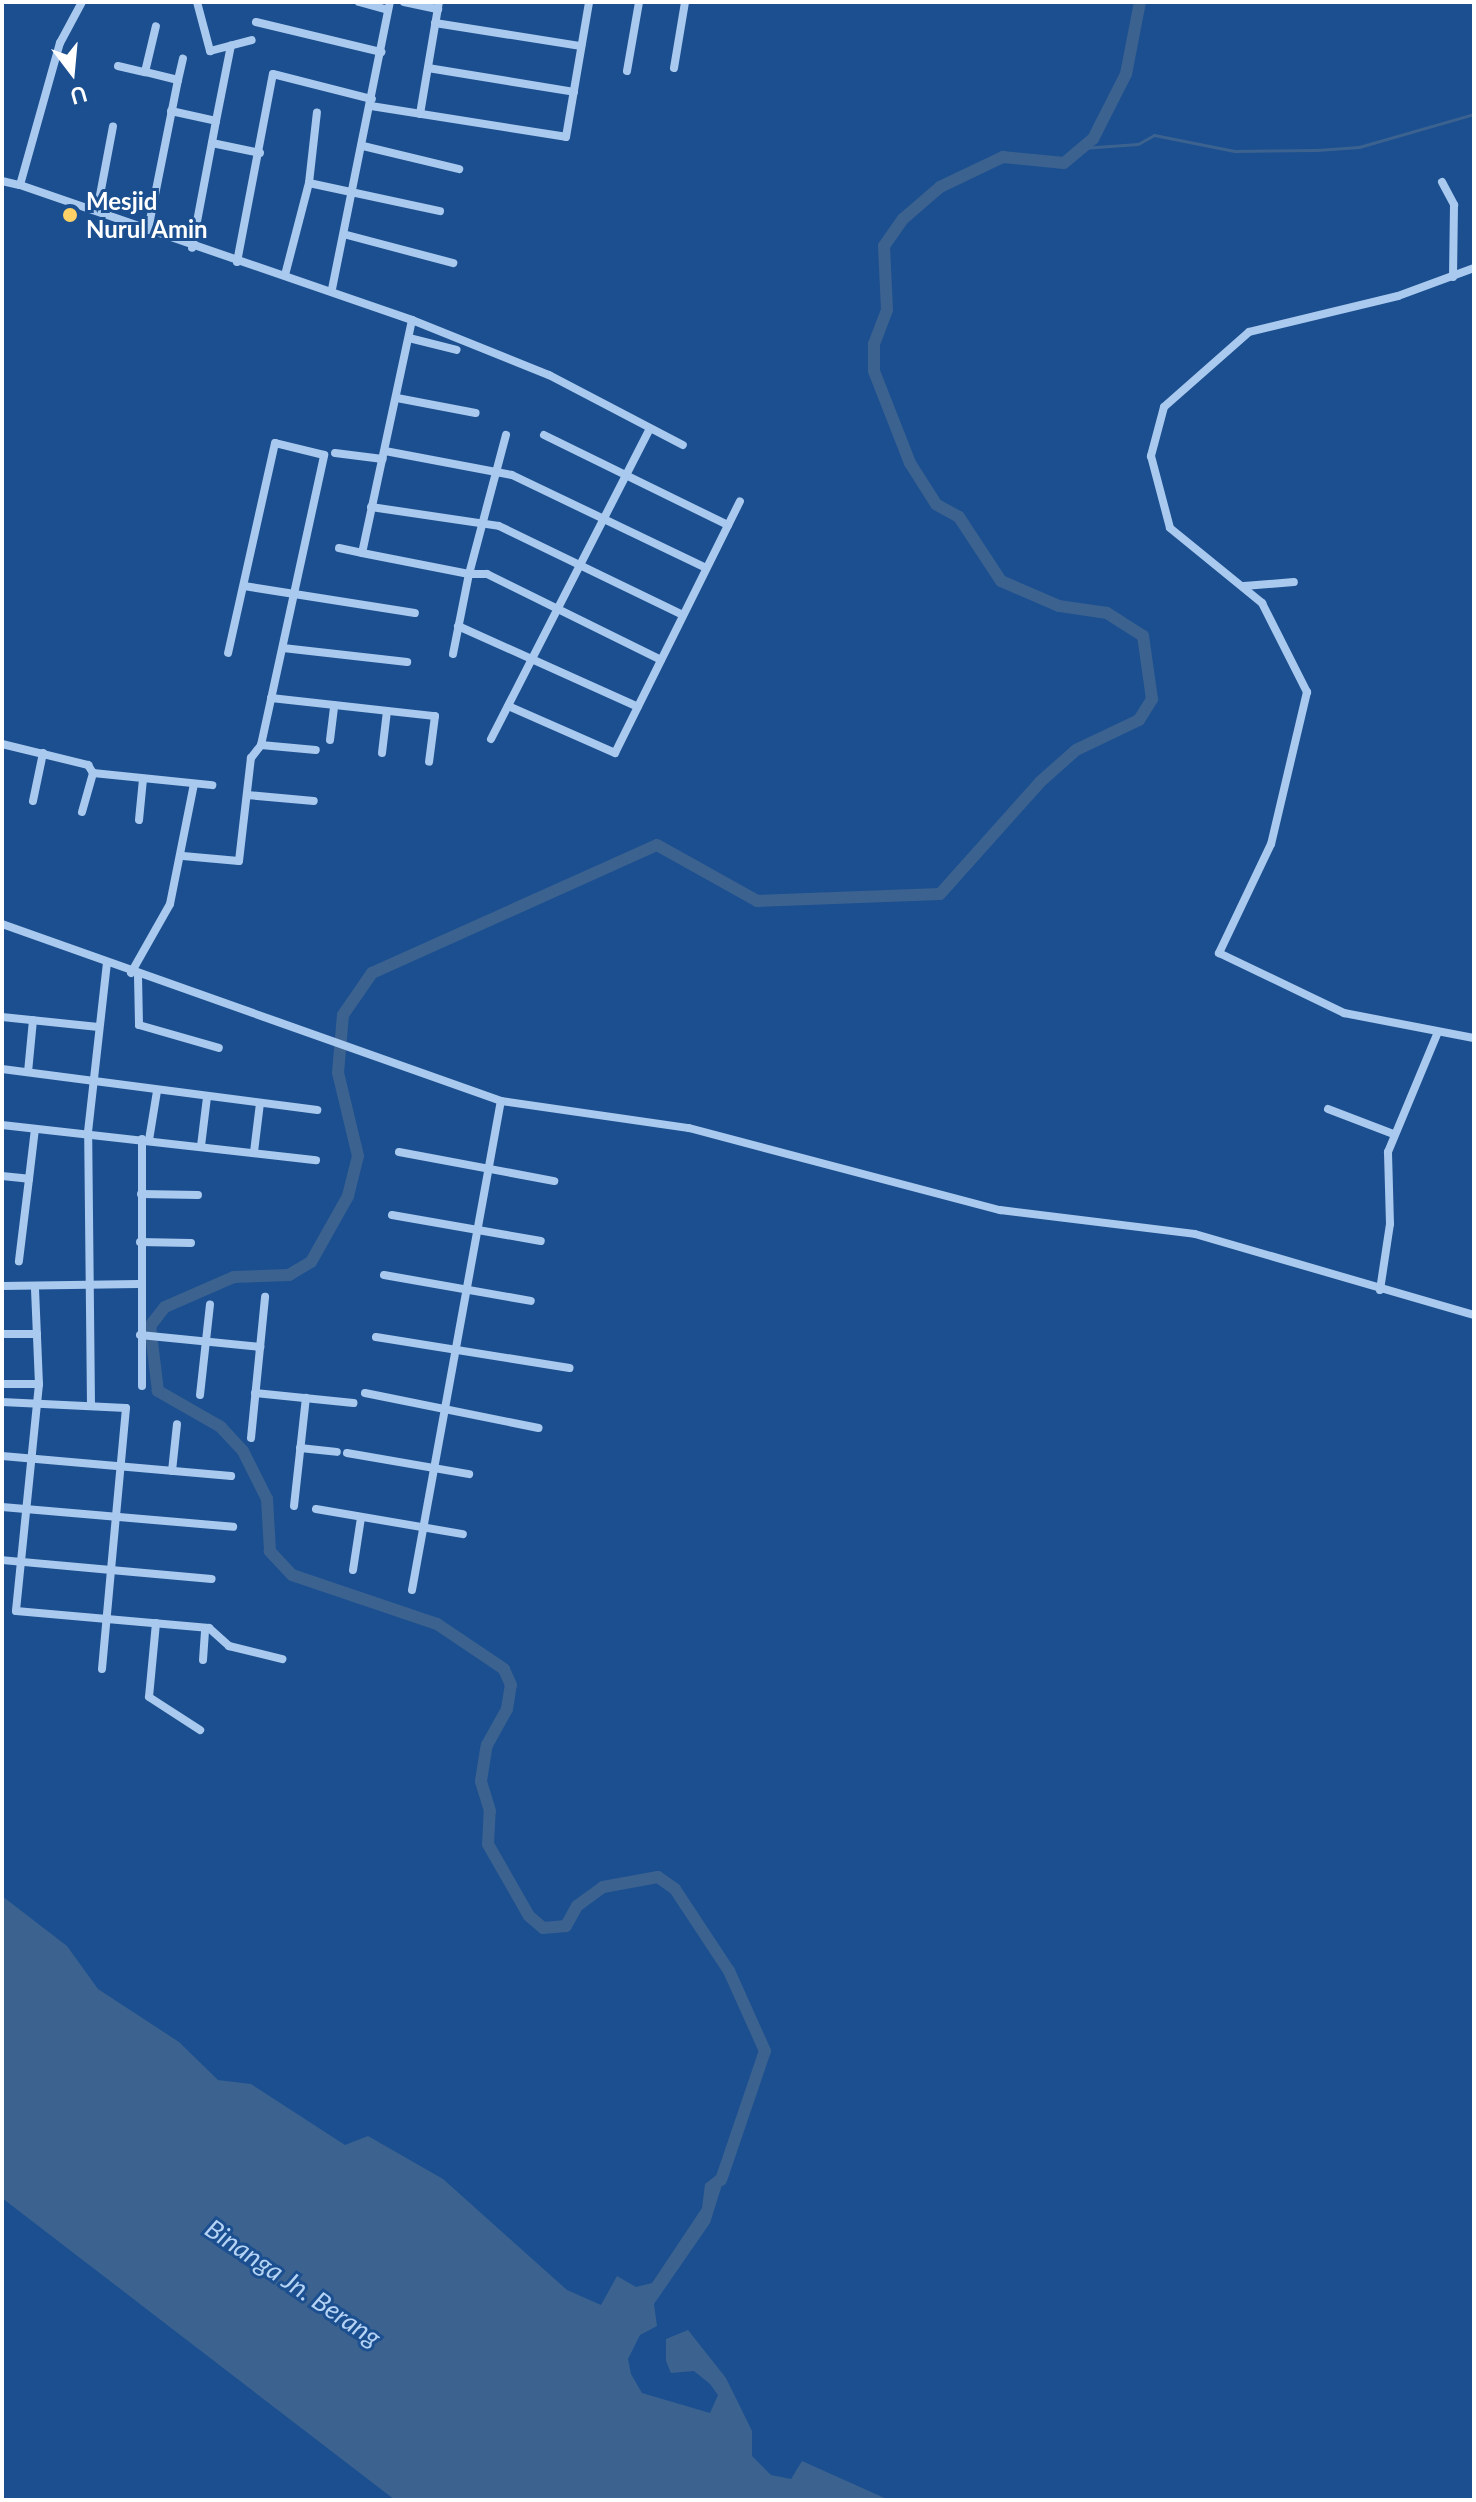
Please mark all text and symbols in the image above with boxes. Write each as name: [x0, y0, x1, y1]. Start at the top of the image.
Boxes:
north arrow: [32, 32, 112, 112]
text: U: [67, 80, 90, 111]
place label: Mesjid Nurul Amin: [86, 187, 208, 243]
marker: Mesjid Nurul Amin: [61, 206, 79, 224]
water label: Binanga Jn. Berang: [199, 2213, 387, 2353]

